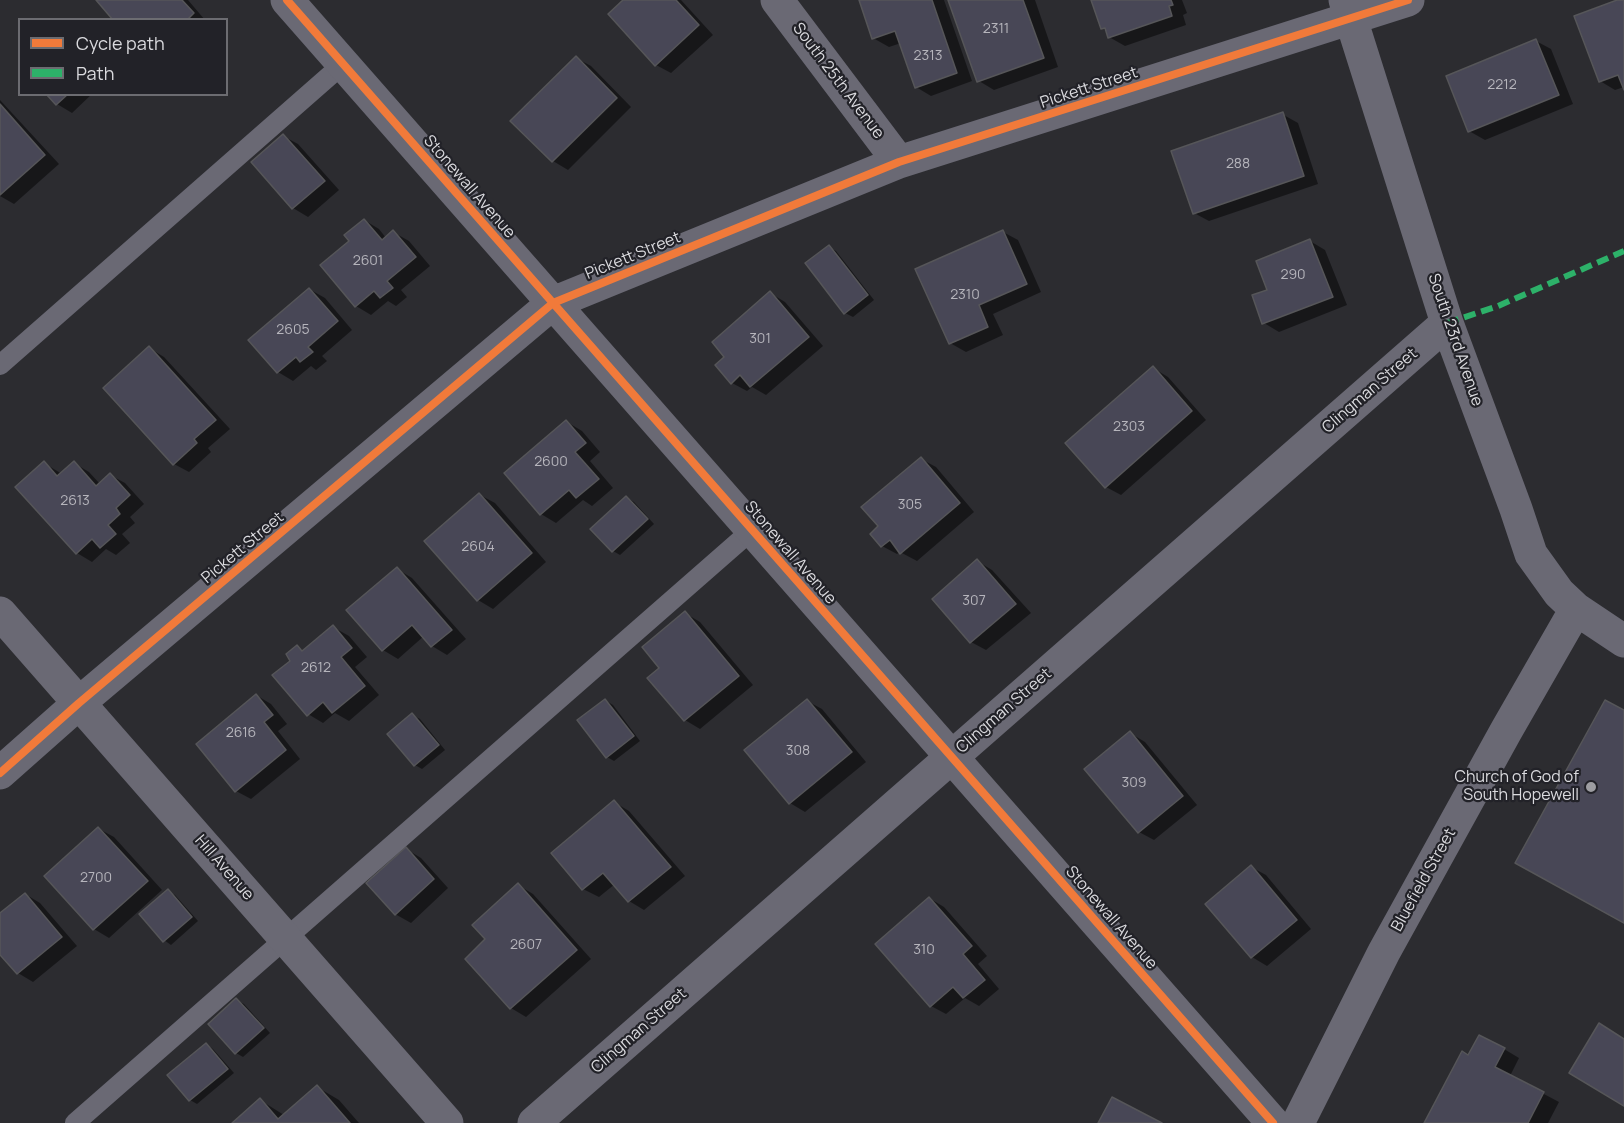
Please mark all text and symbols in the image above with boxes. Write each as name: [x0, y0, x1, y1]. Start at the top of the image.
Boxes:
legend: [18, 18, 228, 96]
street label: South 25th Avenue: [788, 19, 888, 143]
house number: 2311: [983, 21, 1009, 37]
text: Cycle path: [76, 31, 165, 55]
house number: 2313: [914, 48, 942, 64]
text: Path: [76, 61, 114, 85]
street label: Pickett Street: [1038, 63, 1140, 113]
house number: 2212: [1487, 77, 1517, 93]
street label: Stonewall Avenue: [419, 132, 519, 242]
house number: 288: [1226, 156, 1250, 172]
street label: Pickett Street: [582, 228, 684, 284]
house number: 2601: [353, 253, 383, 269]
house number: 290: [1280, 267, 1306, 283]
street label: South 23rd Avenue: [1423, 271, 1487, 409]
house number: 2310: [950, 287, 980, 303]
house number: 2605: [276, 322, 310, 338]
house number: 301: [749, 331, 771, 347]
street label: Clingman Street: [1318, 344, 1422, 438]
house number: 2303: [1113, 419, 1145, 435]
house number: 2600: [534, 454, 568, 470]
house number: 2613: [60, 493, 90, 509]
house number: 305: [898, 497, 922, 513]
street label: Stonewall Avenue: [740, 498, 840, 608]
street label: Pickett Street: [198, 508, 288, 588]
house number: 2604: [461, 539, 495, 555]
house number: 307: [962, 593, 986, 609]
house number: 2612: [301, 660, 331, 676]
street label: Clingman Street: [952, 664, 1056, 758]
house number: 2616: [226, 725, 256, 741]
house number: 308: [786, 743, 810, 759]
place label: Church of God of South Hopewell: [1454, 768, 1579, 806]
house number: 309: [1122, 775, 1146, 791]
marker: Church of God of South Hopewell: [1584, 780, 1598, 794]
street label: Bluefield Street: [1388, 825, 1460, 935]
street label: Hill Avenue: [190, 831, 258, 905]
street label: Stonewall Avenue: [1061, 863, 1161, 973]
house number: 2700: [80, 870, 112, 886]
house number: 2607: [510, 937, 542, 953]
house number: 310: [913, 942, 935, 958]
street label: Clingman Street: [587, 984, 691, 1078]

